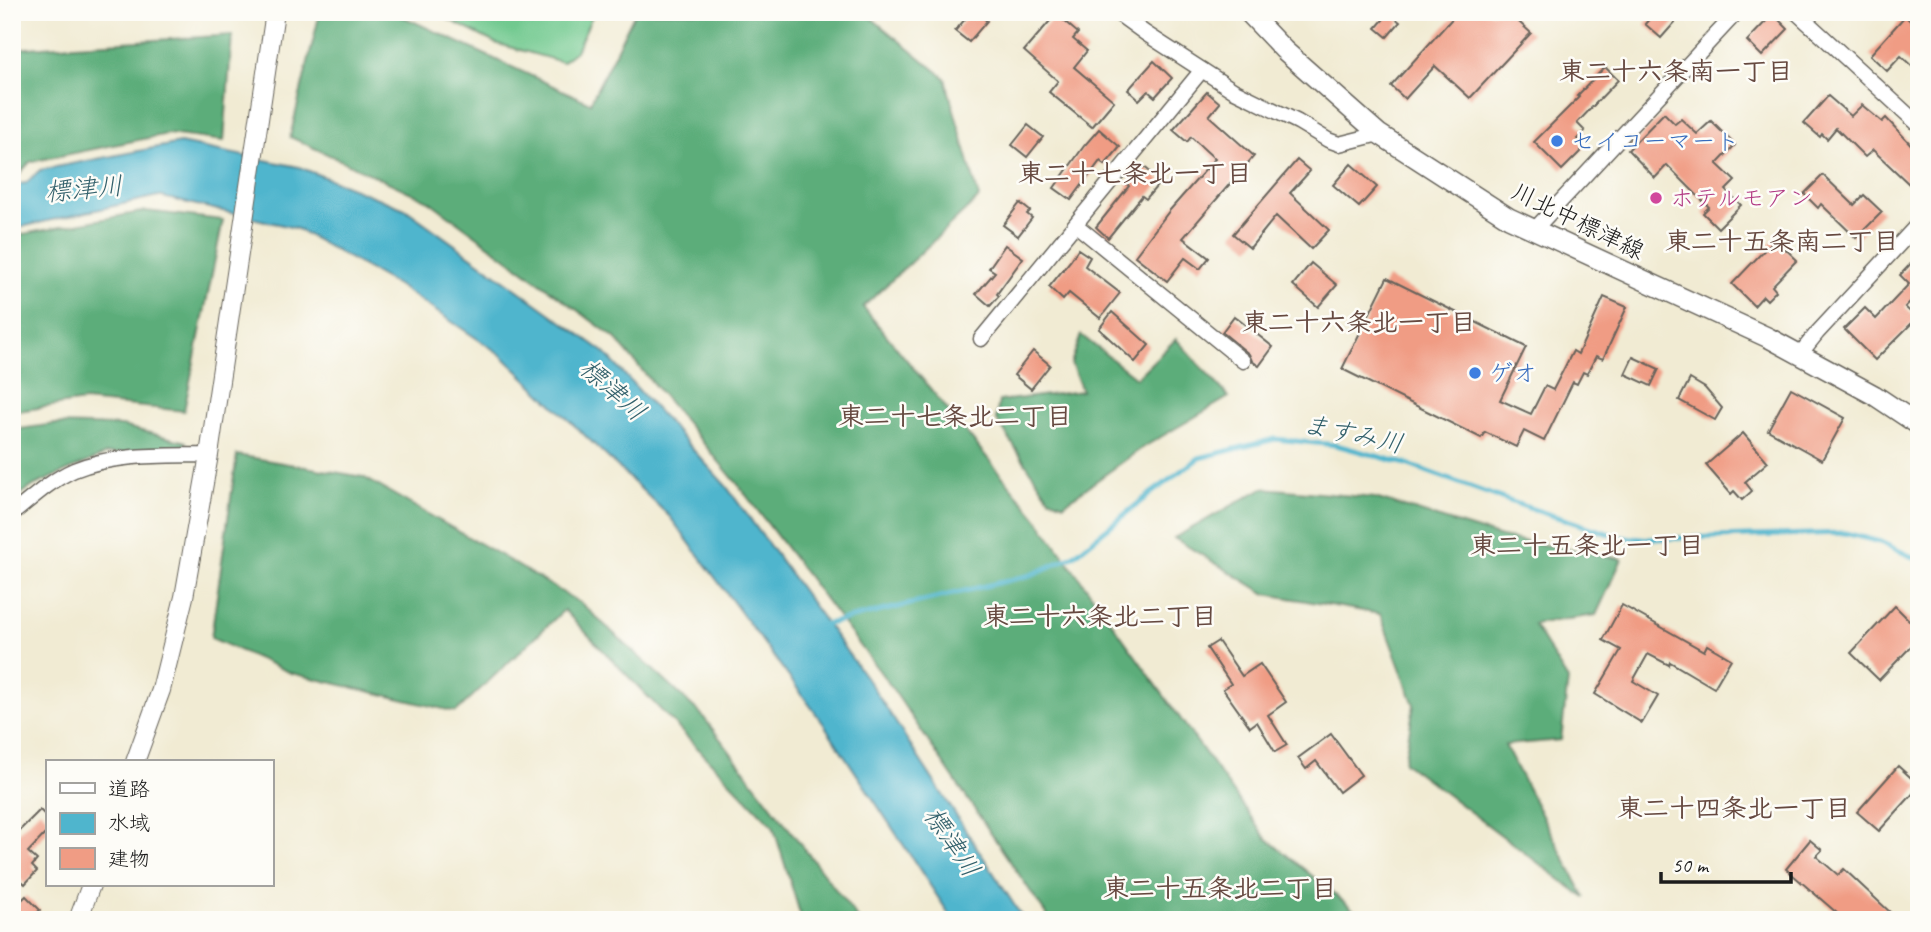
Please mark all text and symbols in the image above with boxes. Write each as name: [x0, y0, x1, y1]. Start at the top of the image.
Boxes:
district label: 東二十六条南一丁目: [1559, 55, 1793, 88]
place label: セイコーマート: [1571, 126, 1739, 156]
marker: セイコーマート: [1549, 133, 1565, 149]
district label: 東二十七条北一丁目: [1018, 157, 1252, 190]
water label: 標津川: [44, 169, 124, 209]
street label: 川北中標津線: [1507, 176, 1649, 266]
place label: ホテルモアン: [1670, 183, 1813, 213]
marker: ホテルモアン: [1648, 190, 1664, 206]
district label: 東二十五条南二丁目: [1665, 225, 1899, 258]
district label: 東二十六条北一丁目: [1242, 306, 1476, 339]
water label: 標津川: [573, 352, 653, 428]
place label: ゲオ: [1489, 358, 1537, 388]
marker: ゲオ: [1467, 365, 1483, 381]
district label: 東二十七条北二丁目: [838, 400, 1072, 433]
water label: ますみ川: [1300, 407, 1406, 461]
district label: 東二十五条北一丁目: [1470, 529, 1704, 562]
district label: 東二十六条北二丁目: [983, 600, 1217, 633]
legend: [46, 760, 273, 886]
text: 道路: [108, 776, 150, 802]
district label: 東二十四条北一丁目: [1617, 792, 1851, 825]
water label: 標津川: [917, 800, 987, 884]
text: 水域: [108, 810, 150, 836]
scale bar: [1661, 841, 1791, 885]
text: 建物: [108, 846, 150, 872]
text: 50 m: [1672, 852, 1710, 878]
district label: 東二十五条北二丁目: [1103, 872, 1337, 905]

